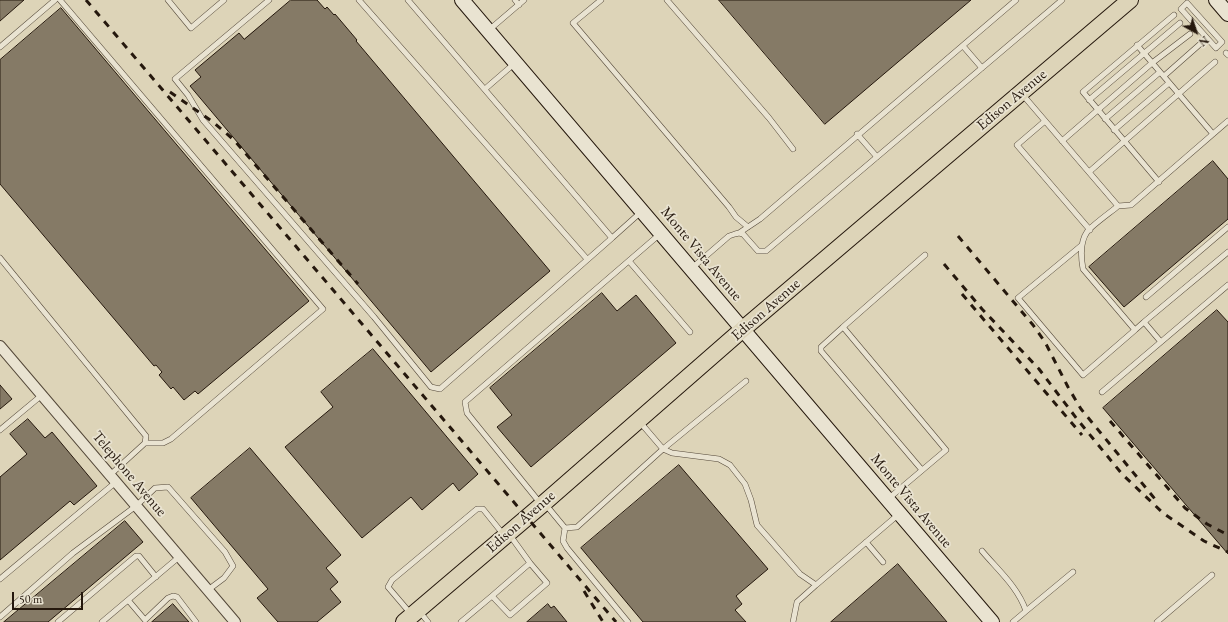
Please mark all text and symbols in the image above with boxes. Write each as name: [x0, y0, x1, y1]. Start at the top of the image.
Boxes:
north arrow: [1176, 12, 1216, 52]
text: N: [1196, 33, 1212, 49]
street label: Edison Avenue: [973, 66, 1051, 134]
street label: Monte Vista Avenue: [656, 203, 746, 305]
street label: Edison Avenue: [728, 275, 804, 345]
street label: Telephone Avenue: [88, 427, 170, 521]
street label: Monte Vista Avenue: [866, 450, 956, 552]
street label: Edison Avenue: [483, 487, 559, 557]
scale bar: [14, 584, 85, 610]
text: 50 m: [19, 591, 42, 607]

